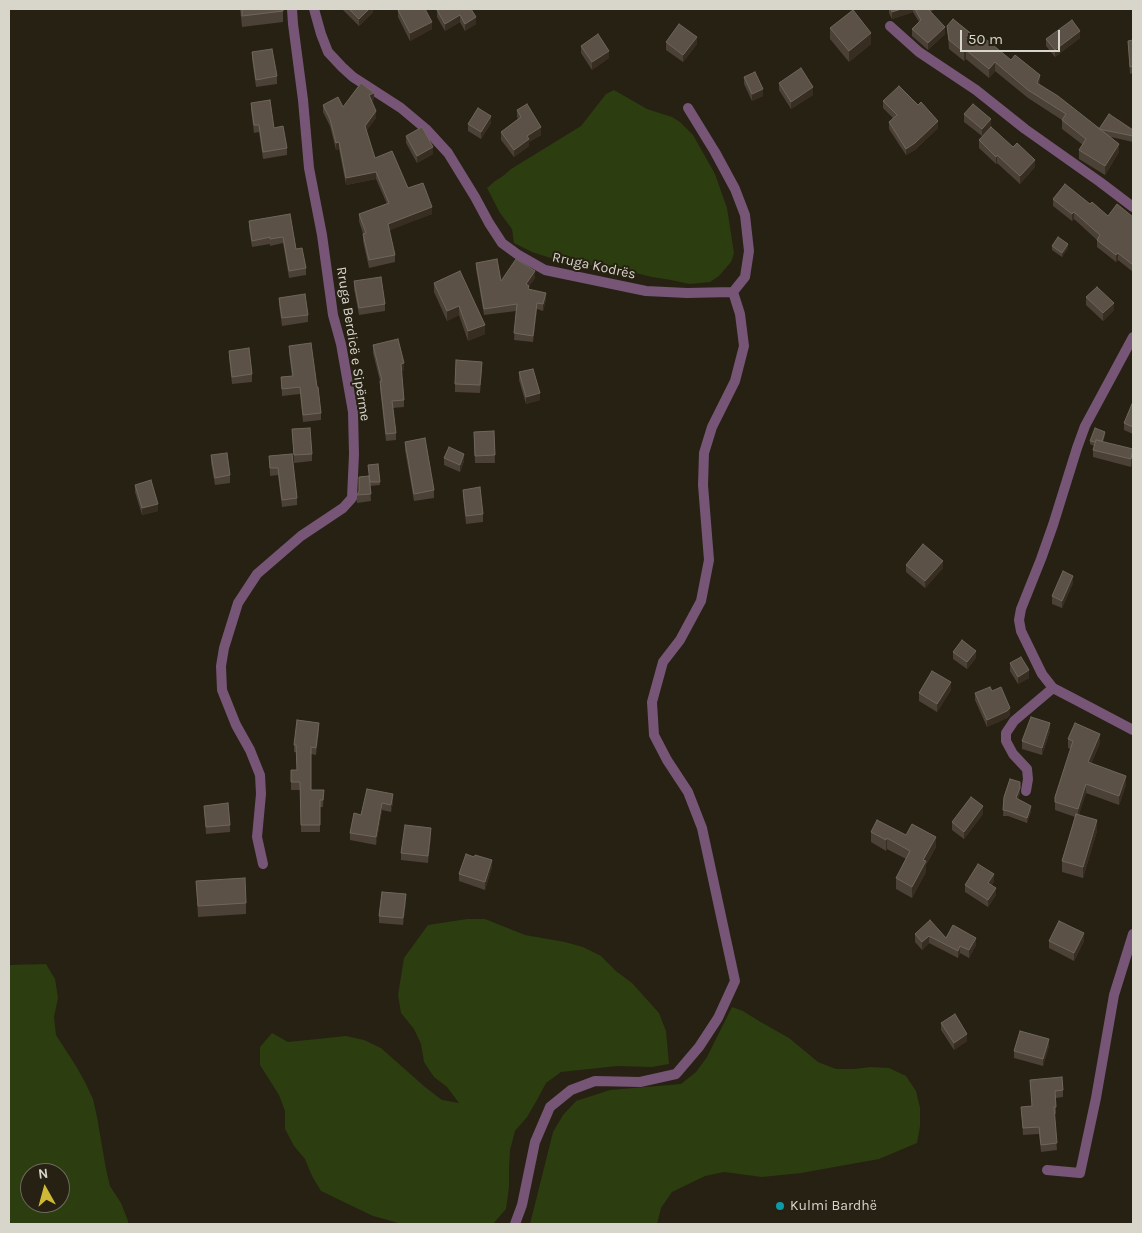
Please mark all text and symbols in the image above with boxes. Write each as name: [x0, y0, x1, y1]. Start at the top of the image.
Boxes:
scale bar: [962, 20, 1062, 52]
text: 50 m: [968, 30, 1003, 48]
street label: Rruga Kodrës: [551, 249, 637, 283]
street label: Rruga Berdicë e Sipërme: [332, 266, 374, 422]
north arrow: [20, 1163, 70, 1213]
text: N: [37, 1165, 49, 1183]
place label: Kulmi Bardhë: [790, 1198, 877, 1214]
marker: Kulmi Bardhë: [774, 1200, 786, 1212]

